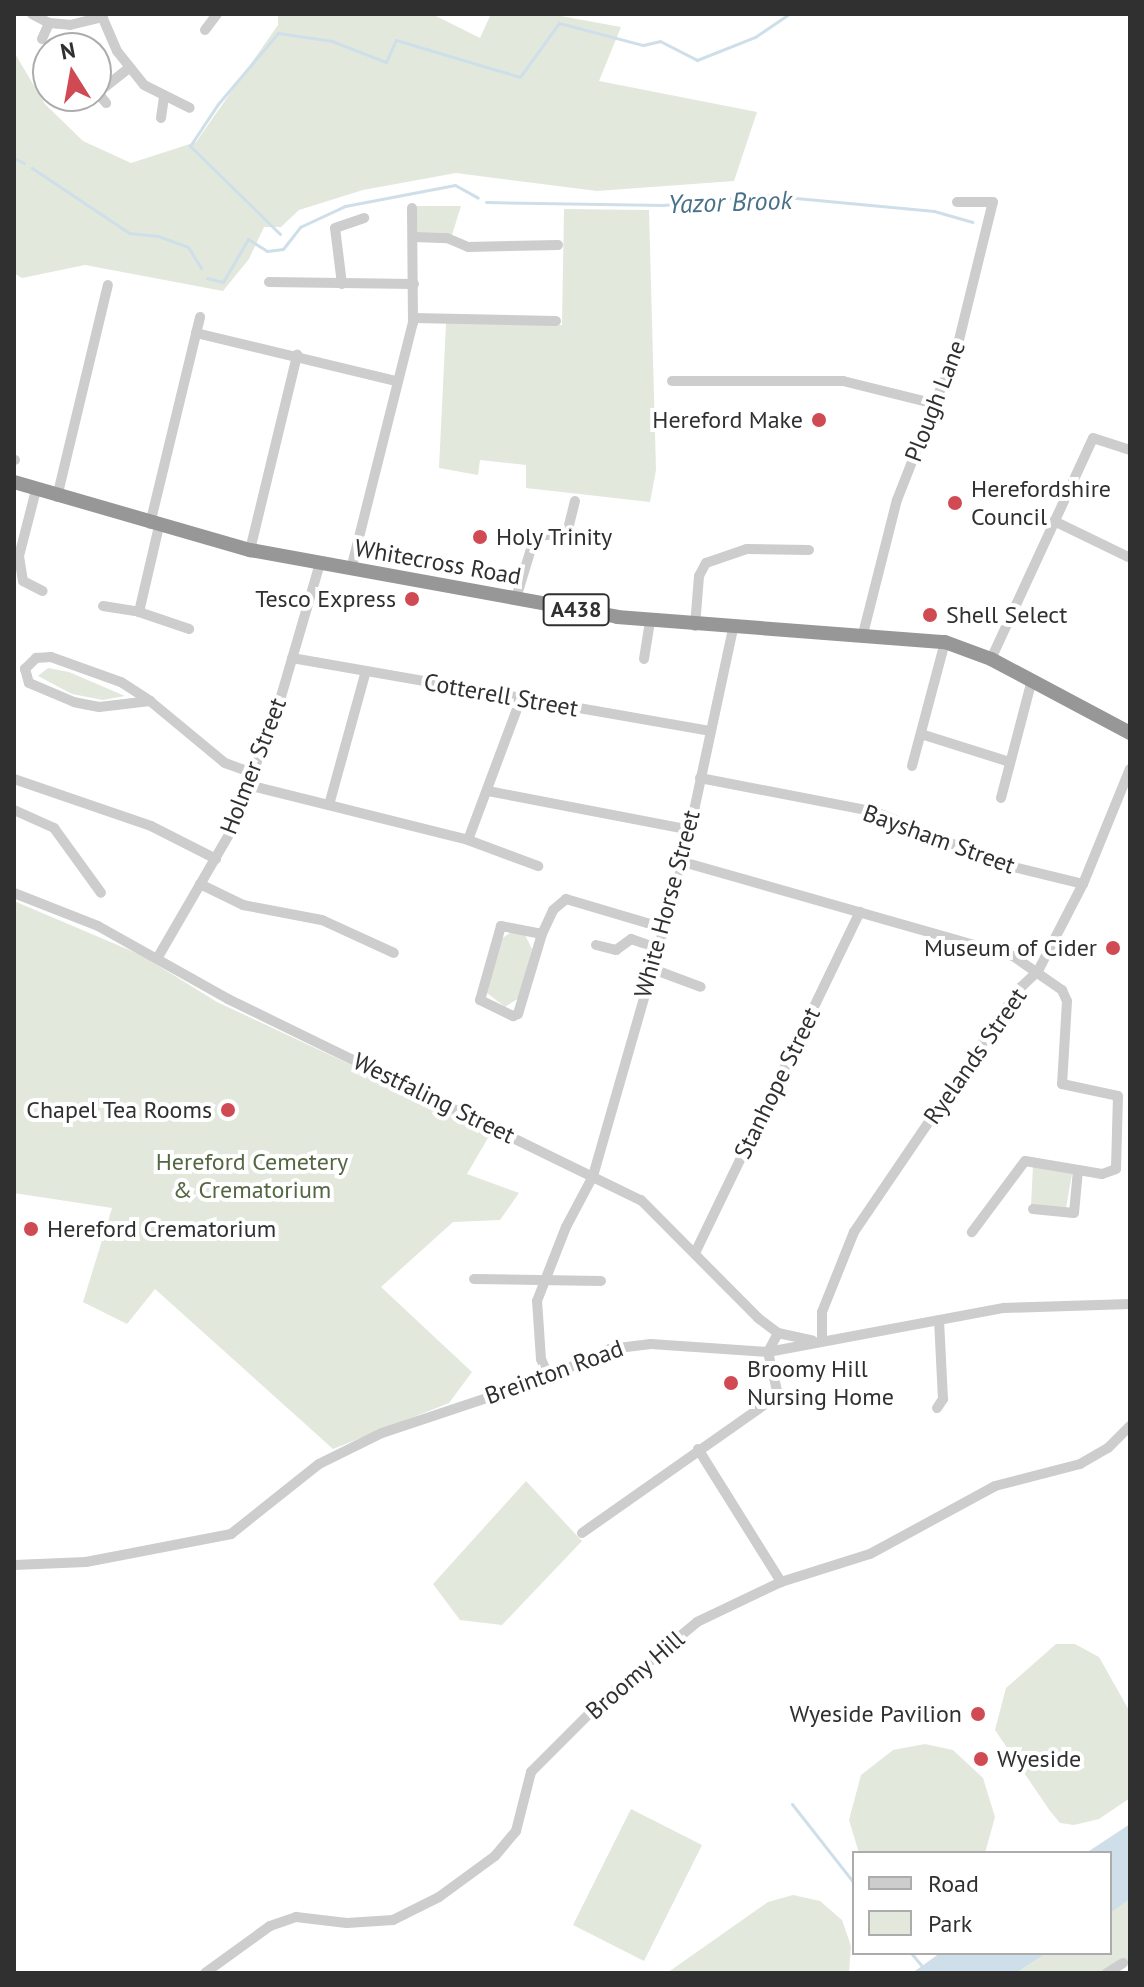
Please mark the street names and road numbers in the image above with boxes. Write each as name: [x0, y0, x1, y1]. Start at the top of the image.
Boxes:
street label: Plough Lane: [899, 336, 971, 466]
street label: Whitecross Road: [353, 533, 523, 591]
road number: A438: [542, 592, 610, 628]
street label: Cotterell Street: [422, 667, 580, 723]
street label: Holmer Street: [214, 694, 292, 838]
street label: Baysham Street: [859, 798, 1019, 880]
street label: White Horse Street: [628, 807, 706, 1001]
street label: Ryelands Street: [918, 982, 1032, 1130]
street label: Stanhope Street: [728, 1003, 826, 1163]
street label: Westfaling Street: [349, 1046, 519, 1150]
street label: Breinton Road: [481, 1334, 627, 1410]
street label: Broomy Hill: [580, 1624, 690, 1726]

